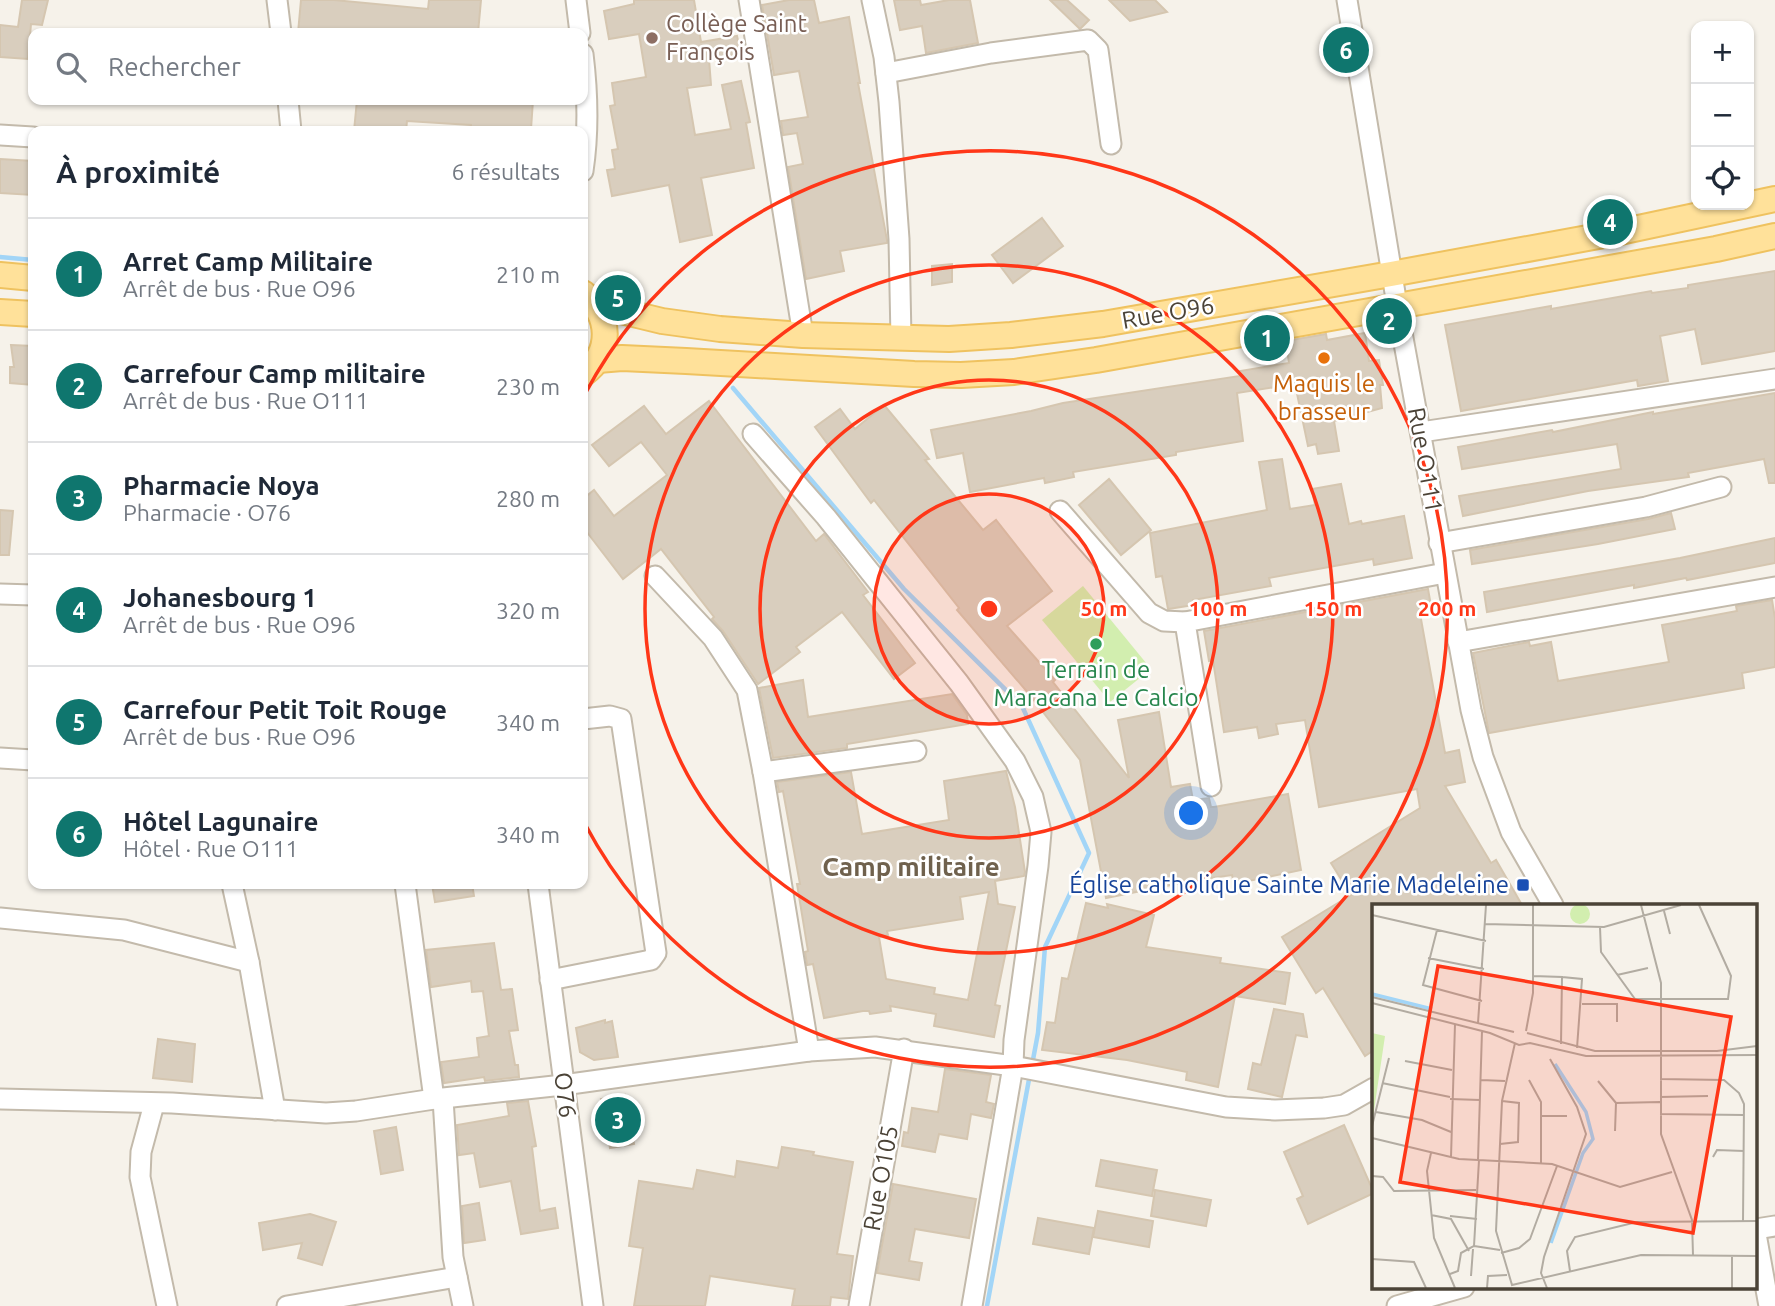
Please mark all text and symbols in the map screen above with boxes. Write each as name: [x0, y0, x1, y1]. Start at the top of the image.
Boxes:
place label: Collège Saint François: [666, 10, 808, 65]
map controls: [1691, 21, 1754, 210]
button: +: [1691, 21, 1754, 84]
pin: 6: [1323, 24, 1369, 76]
search box: [28, 28, 588, 105]
marker: Collège Saint François: [644, 30, 660, 46]
icon: search: [52, 48, 90, 86]
text: Rechercher: [108, 52, 241, 81]
button: −: [1691, 84, 1754, 147]
button: locate: [1691, 147, 1754, 210]
text: À proximité: [56, 155, 220, 189]
text: 6 résultats: [451, 159, 560, 184]
pin: 4: [1587, 196, 1633, 248]
text: Arret Camp Militaire: [123, 247, 373, 276]
text: 1: [73, 262, 85, 287]
text: 210 m: [496, 262, 560, 287]
pin: 5: [595, 272, 641, 324]
text: Arrêt de bus · Rue O96: [123, 276, 356, 301]
street label: Rue O96: [1120, 291, 1216, 334]
pin: 2: [1366, 295, 1412, 347]
pin: 1: [1244, 312, 1290, 364]
marker: Maquis le brasseur: [1316, 350, 1332, 366]
text: Carrefour Camp militaire: [123, 359, 426, 388]
place label: Maquis le brasseur: [1273, 370, 1375, 425]
text: 2: [73, 374, 85, 399]
text: 230 m: [496, 374, 560, 399]
text: Arrêt de bus · Rue O111: [123, 388, 369, 413]
street label: Rue O111: [1403, 405, 1448, 515]
text: Pharmacie Noya: [123, 471, 320, 500]
text: 3: [73, 486, 85, 511]
text: 280 m: [496, 486, 560, 511]
text: Pharmacie · O76: [123, 500, 291, 525]
text: Johanesbourg 1: [123, 583, 317, 612]
text: 50 m: [1081, 596, 1127, 620]
text: 100 m: [1189, 596, 1247, 620]
text: 150 m: [1304, 596, 1362, 620]
text: 200 m: [1418, 596, 1476, 620]
centre of rings: [977, 597, 1001, 621]
text: 4: [73, 598, 85, 623]
text: 320 m: [496, 598, 560, 623]
text: Arrêt de bus · Rue O96: [123, 612, 356, 637]
marker: Terrain de Maracana Le Calcio: [1088, 636, 1104, 652]
place label: Terrain de Maracana Le Calcio: [994, 656, 1198, 711]
text: Carrefour Petit Toit Rouge: [123, 695, 447, 724]
text: 5: [73, 710, 85, 735]
text: 340 m: [496, 710, 560, 735]
text: Arrêt de bus · Rue O96: [123, 724, 356, 749]
your location: [1174, 796, 1208, 830]
text: Hôtel Lagunaire: [123, 807, 319, 836]
text: 6: [73, 822, 85, 847]
text: 340 m: [496, 822, 560, 847]
text: Hôtel · Rue O111: [123, 836, 299, 861]
district label: Camp militaire: [822, 852, 1000, 881]
place label: Église catholique Sainte Marie Madeleine: [1069, 870, 1509, 898]
marker: Église catholique Sainte Marie Madeleine: [1515, 877, 1531, 893]
inset map: [1372, 904, 1758, 1288]
street label: O76: [549, 1071, 582, 1119]
pin: 3: [595, 1094, 641, 1146]
street label: Rue O105: [858, 1123, 903, 1233]

